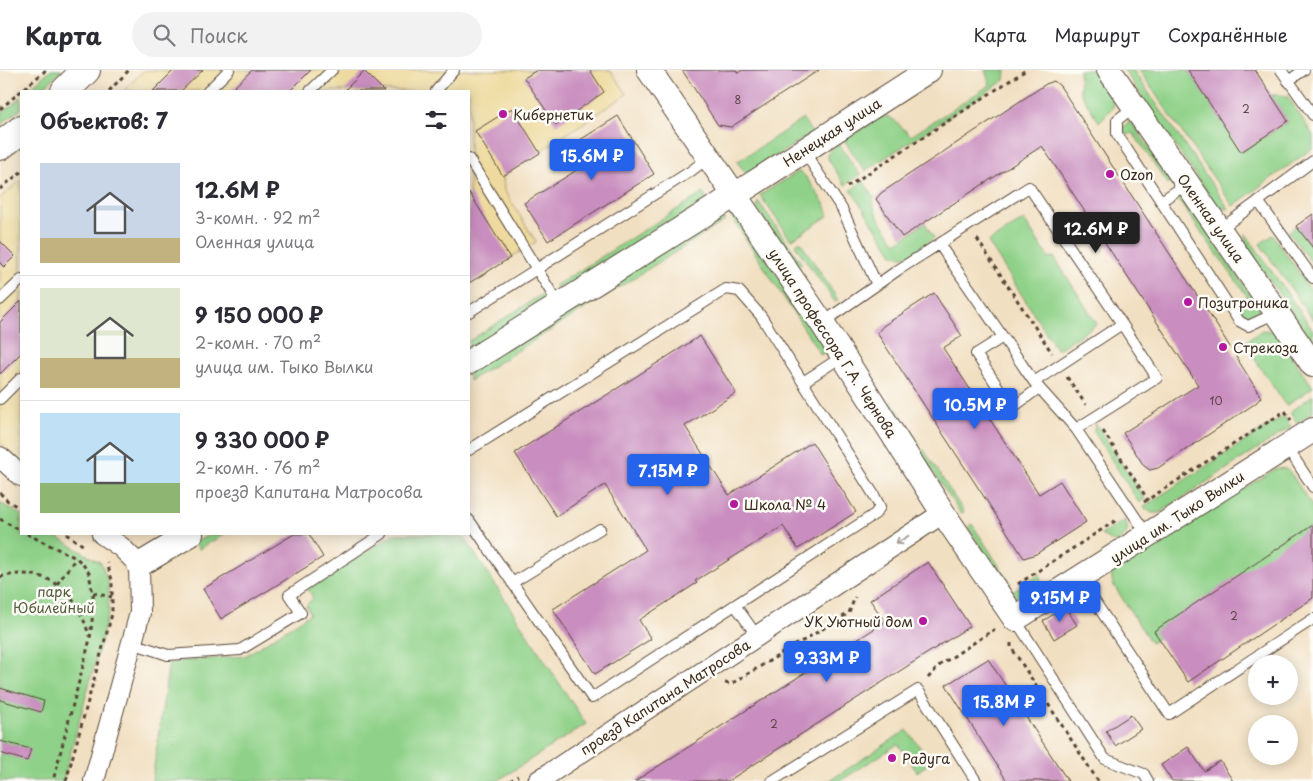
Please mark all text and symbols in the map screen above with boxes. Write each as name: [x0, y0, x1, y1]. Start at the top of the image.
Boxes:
search box: [132, 12, 482, 57]
text: Карта: [25, 17, 102, 53]
icon: search: [150, 21, 178, 49]
text: Поиск: [190, 21, 248, 49]
text: Карта: [974, 21, 1026, 48]
text: Маршрут: [1054, 21, 1140, 48]
text: Сохранённые: [1168, 21, 1288, 48]
house number: 8: [735, 91, 742, 108]
street label: Ненецкая улица: [779, 92, 885, 172]
house number: 2: [1242, 100, 1250, 117]
text: Объектов: 7: [40, 104, 168, 136]
place label: Кибернетик: [513, 104, 594, 125]
icon: filters: [422, 106, 450, 134]
marker: Кибернетик: [497, 108, 509, 120]
pin: 15.6M ₽: [546, 138, 638, 181]
text: 15.6M ₽: [561, 143, 623, 167]
place label: Ozon: [1120, 164, 1153, 185]
marker: Ozon: [1104, 168, 1116, 180]
street label: Оленная улица: [1172, 169, 1250, 267]
text: 12.6M ₽: [195, 173, 280, 205]
icon: home: [80, 183, 140, 243]
text: 3-комн. · 92 m²: [195, 205, 320, 229]
pin: 12.6M ₽: [1050, 212, 1142, 254]
text: 12.6M ₽: [1064, 216, 1128, 240]
text: Оленная улица: [195, 229, 314, 253]
street label: улица профессора Г.А. Чернова: [764, 244, 902, 442]
place label: Позитроника: [1198, 292, 1289, 313]
marker: Позитроника: [1182, 296, 1194, 308]
text: 9 150 000 ₽: [195, 298, 323, 330]
icon: home: [80, 308, 140, 368]
text: 2-комн. · 70 m²: [195, 330, 321, 354]
place label: Стрекоза: [1233, 337, 1298, 358]
marker: Стрекоза: [1217, 341, 1229, 353]
text: улица им. Тыко Вылки: [195, 354, 373, 378]
pin: 10.5M ₽: [929, 388, 1021, 430]
text: 10.5M ₽: [944, 392, 1006, 416]
house number: 10: [1210, 392, 1222, 409]
text: 9 330 000 ₽: [195, 423, 329, 455]
icon: home: [80, 433, 140, 493]
pin: 7.15M ₽: [622, 454, 714, 496]
text: 2-комн. · 76 m²: [195, 455, 320, 479]
text: 7.15M ₽: [638, 458, 698, 482]
street label: улица им. Тыко Вылки: [1106, 466, 1248, 568]
text: проезд Капитана Матросова: [195, 479, 422, 503]
place label: Школа № 4: [744, 494, 826, 515]
marker: Школа № 4: [728, 498, 740, 510]
one-way arrow: [896, 535, 910, 545]
pin: 9.15M ₽: [1014, 580, 1106, 623]
park label: парк Юбилейный: [13, 581, 95, 618]
text: 9.15M ₽: [1030, 585, 1090, 609]
house number: 2: [1230, 607, 1238, 624]
place label: УК Уютный дом: [804, 611, 913, 632]
marker: УК Уютный дом: [917, 615, 929, 627]
street label: проезд Капитана Матросова: [576, 634, 754, 760]
pin: 9.33M ₽: [781, 640, 873, 683]
text: 9.33M ₽: [795, 645, 859, 669]
map controls: [1248, 655, 1298, 765]
button: +: [1248, 655, 1298, 705]
pin: 15.8M ₽: [958, 684, 1050, 727]
text: 15.8M ₽: [973, 689, 1035, 713]
house number: 2: [770, 715, 778, 732]
button: −: [1248, 715, 1298, 765]
place label: Радуга: [902, 748, 950, 769]
marker: Радуга: [886, 752, 898, 764]

